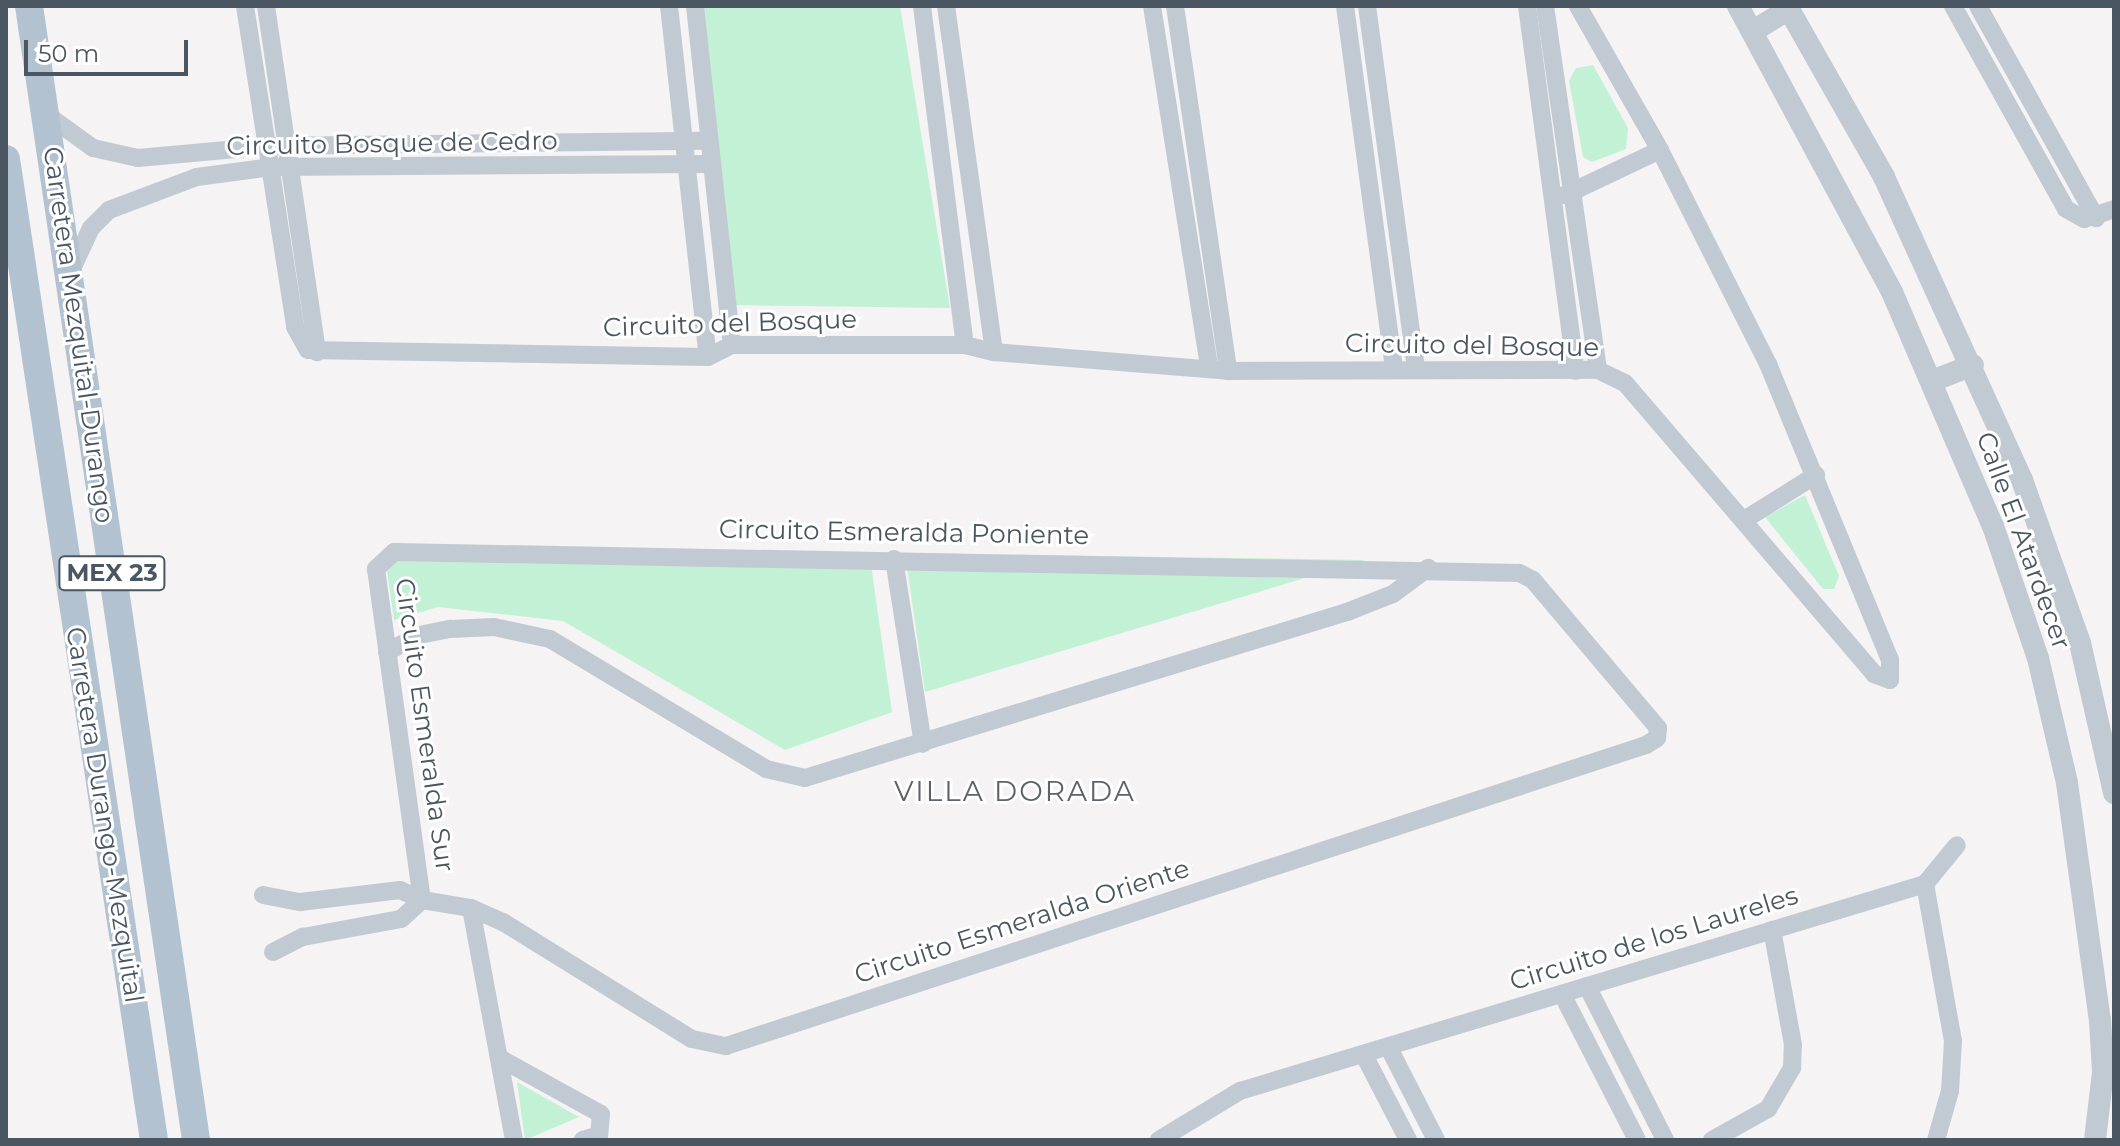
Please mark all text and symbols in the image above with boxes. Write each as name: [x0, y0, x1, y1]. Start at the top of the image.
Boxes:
scale bar: [28, 24, 192, 74]
text: 50 m: [38, 39, 99, 68]
street label: Circuito Bosque de Cedro: [226, 126, 558, 162]
street label: Carretera Mezquital-Durango: [36, 145, 120, 525]
street label: Circuito del Bosque: [602, 304, 858, 344]
street label: Circuito del Bosque: [1345, 328, 1599, 364]
street label: Calle El Atardecer: [1969, 428, 2077, 654]
street label: Circuito Esmeralda Poniente: [719, 514, 1089, 552]
road number: MEX 23: [58, 553, 166, 593]
street label: Circuito Esmeralda Sur: [388, 576, 460, 874]
street label: Carretera Durango-Mezquital: [59, 625, 149, 1005]
district label: VILLA DORADA: [894, 774, 1136, 808]
street label: Circuito Esmeralda Oriente: [851, 853, 1193, 991]
street label: Circuito de los Laureles: [1506, 880, 1802, 998]

